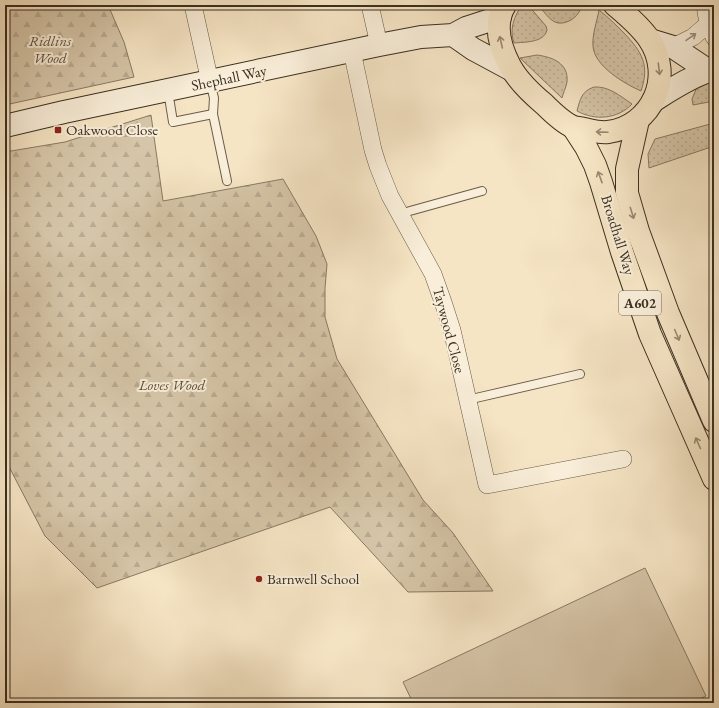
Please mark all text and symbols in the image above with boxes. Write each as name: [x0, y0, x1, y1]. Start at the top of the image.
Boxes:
park label: Ridlins Wood: [29, 31, 72, 67]
one-way arrow: [686, 33, 697, 41]
one-way arrow: [496, 36, 504, 49]
street label: Shephall Way: [189, 60, 269, 95]
one-way arrow: [655, 63, 663, 76]
place label: Oakwood Close: [66, 120, 158, 139]
marker: Oakwood Close: [53, 125, 63, 135]
one-way arrow: [596, 128, 609, 136]
one-way arrow: [595, 172, 603, 184]
street label: Broadhall Way: [597, 192, 640, 278]
one-way arrow: [629, 206, 636, 219]
street label: Taywood Close: [429, 285, 470, 375]
road number: A602: [619, 291, 661, 315]
one-way arrow: [674, 328, 681, 340]
park label: Loves Wood: [138, 375, 205, 394]
one-way arrow: [694, 437, 702, 449]
place label: Barnwell School: [267, 569, 360, 588]
marker: Barnwell School: [254, 574, 264, 584]

